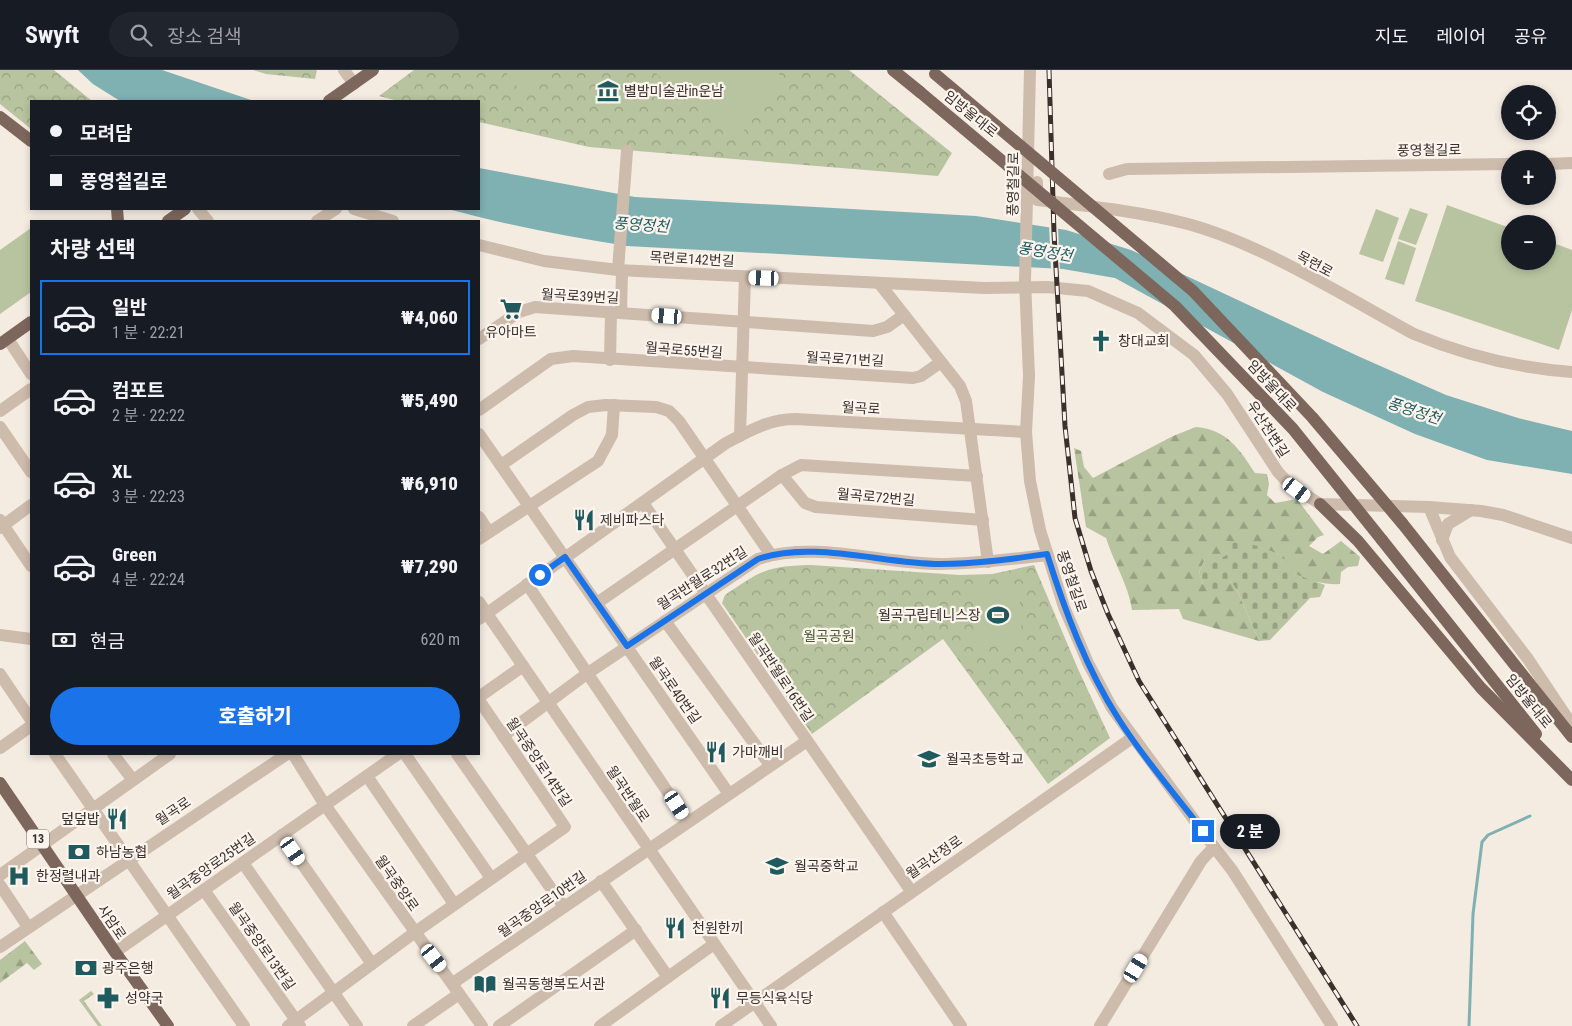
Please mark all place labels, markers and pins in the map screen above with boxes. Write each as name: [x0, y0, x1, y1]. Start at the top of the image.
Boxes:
museum icon: 별밤미술관in운남: [595, 78, 621, 104]
place label: 별밤미술관in운남: [624, 83, 724, 99]
supermarket icon: 유아마트: [498, 296, 524, 322]
place label: 유아마트: [485, 324, 537, 340]
church icon: 창대교회: [1088, 328, 1114, 354]
place label: 창대교회: [1118, 333, 1170, 349]
restaurant icon: 제비파스타: [571, 507, 597, 533]
place label: 제비파스타: [600, 512, 665, 528]
sports icon: 월곡구립테니스장: [985, 602, 1011, 628]
place label: 월곡구립테니스장: [878, 607, 981, 623]
restaurant icon: 가마깨비: [703, 739, 729, 765]
place label: 가마깨비: [732, 744, 784, 760]
school or university icon: 월곡초등학교: [916, 746, 942, 772]
place label: 월곡초등학교: [946, 751, 1023, 767]
restaurant icon: 덮덮밥: [104, 806, 130, 832]
place label: 덮덮밥: [61, 811, 100, 827]
bank icon: 하남농협: [66, 839, 92, 865]
place label: 하남농협: [96, 844, 148, 860]
school or university icon: 월곡중학교: [764, 853, 790, 879]
place label: 월곡중학교: [794, 858, 859, 874]
hospital icon: 한정렬내과: [6, 863, 32, 889]
place label: 한정렬내과: [36, 868, 101, 884]
restaurant icon: 천원한끼: [662, 915, 688, 941]
place label: 천원한끼: [692, 920, 744, 936]
bank icon: 광주은행: [73, 955, 99, 981]
place label: 광주은행: [102, 960, 154, 976]
library icon: 월곡동행복도서관: [472, 971, 498, 997]
place label: 월곡동행복도서관: [502, 976, 605, 992]
pharmacy icon: 성약국: [95, 985, 121, 1011]
restaurant icon: 무등식육식당: [707, 985, 733, 1011]
place label: 성약국: [125, 990, 164, 1006]
place label: 무등식육식당: [736, 990, 813, 1006]

